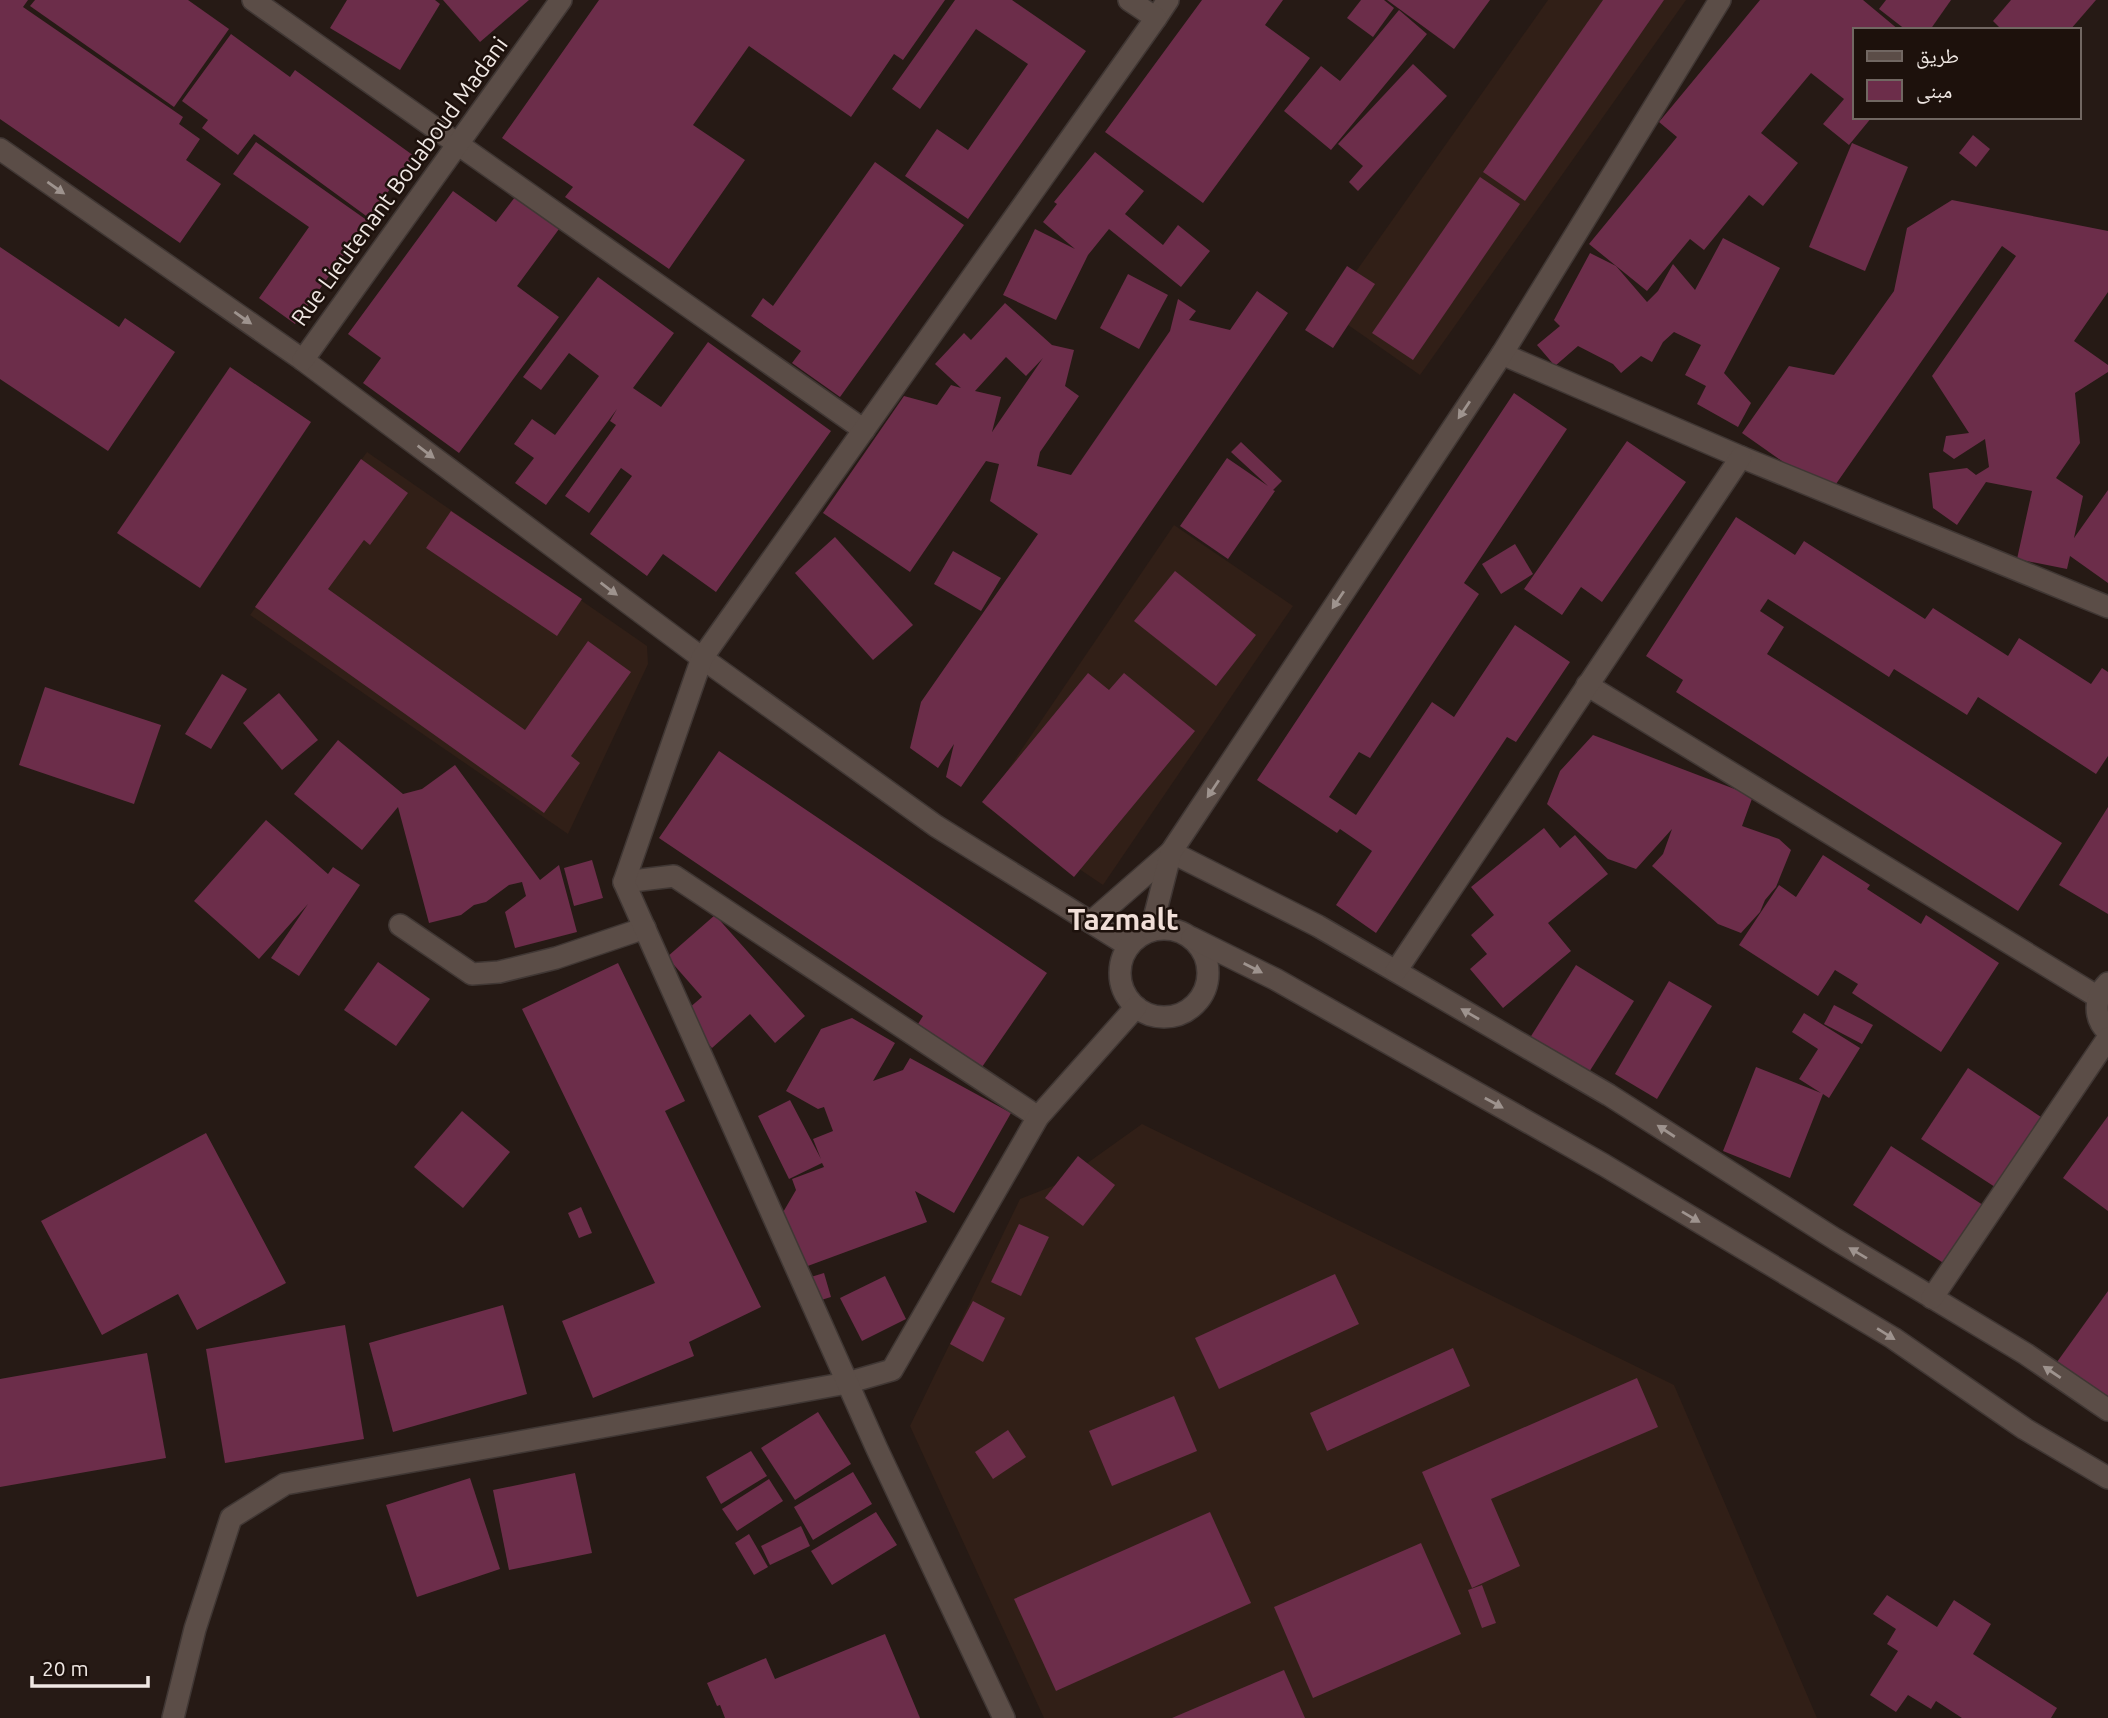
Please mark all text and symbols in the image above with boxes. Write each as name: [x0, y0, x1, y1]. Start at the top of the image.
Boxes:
legend: [1853, 28, 2080, 119]
street label: Rue Lieutenant Bouaboud Madani: [286, 32, 512, 330]
text: طريق: [1916, 43, 1959, 69]
text: مبنى: [1916, 78, 1952, 104]
one-way arrow: [47, 181, 65, 195]
one-way arrow: [234, 311, 252, 325]
one-way arrow: [1458, 401, 1471, 420]
one-way arrow: [417, 445, 435, 460]
one-way arrow: [599, 581, 617, 596]
one-way arrow: [1332, 590, 1345, 610]
one-way arrow: [1206, 780, 1219, 799]
district label: Tazmalt: [1067, 902, 1179, 936]
one-way arrow: [1243, 963, 1263, 974]
one-way arrow: [1461, 1008, 1480, 1020]
one-way arrow: [1485, 1097, 1504, 1109]
one-way arrow: [1656, 1124, 1675, 1137]
one-way arrow: [1682, 1211, 1701, 1224]
one-way arrow: [1848, 1246, 1867, 1259]
one-way arrow: [1877, 1328, 1896, 1341]
one-way arrow: [2042, 1366, 2061, 1379]
scale bar: [32, 1644, 147, 1688]
text: 20 m: [42, 1656, 89, 1680]

